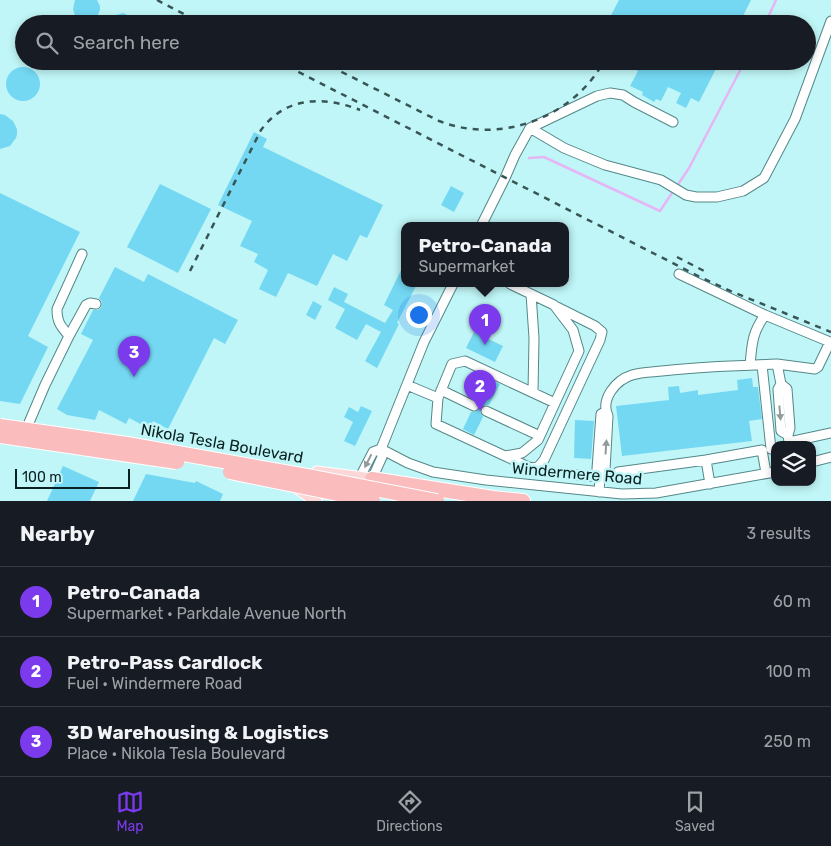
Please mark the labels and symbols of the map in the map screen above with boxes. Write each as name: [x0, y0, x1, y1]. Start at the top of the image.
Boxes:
your location: [406, 302, 432, 328]
pin: 1: [469, 304, 501, 345]
pin: 3: [118, 336, 150, 377]
pin: 2: [464, 370, 496, 411]
one-way arrow: [776, 405, 784, 421]
street label: Nikola Tesla Boulevard: [139, 420, 305, 467]
one-way arrow: [603, 439, 611, 455]
one-way arrow: [364, 454, 372, 468]
street label: Windermere Road: [511, 458, 643, 489]
scale bar: [15, 466, 130, 489]

